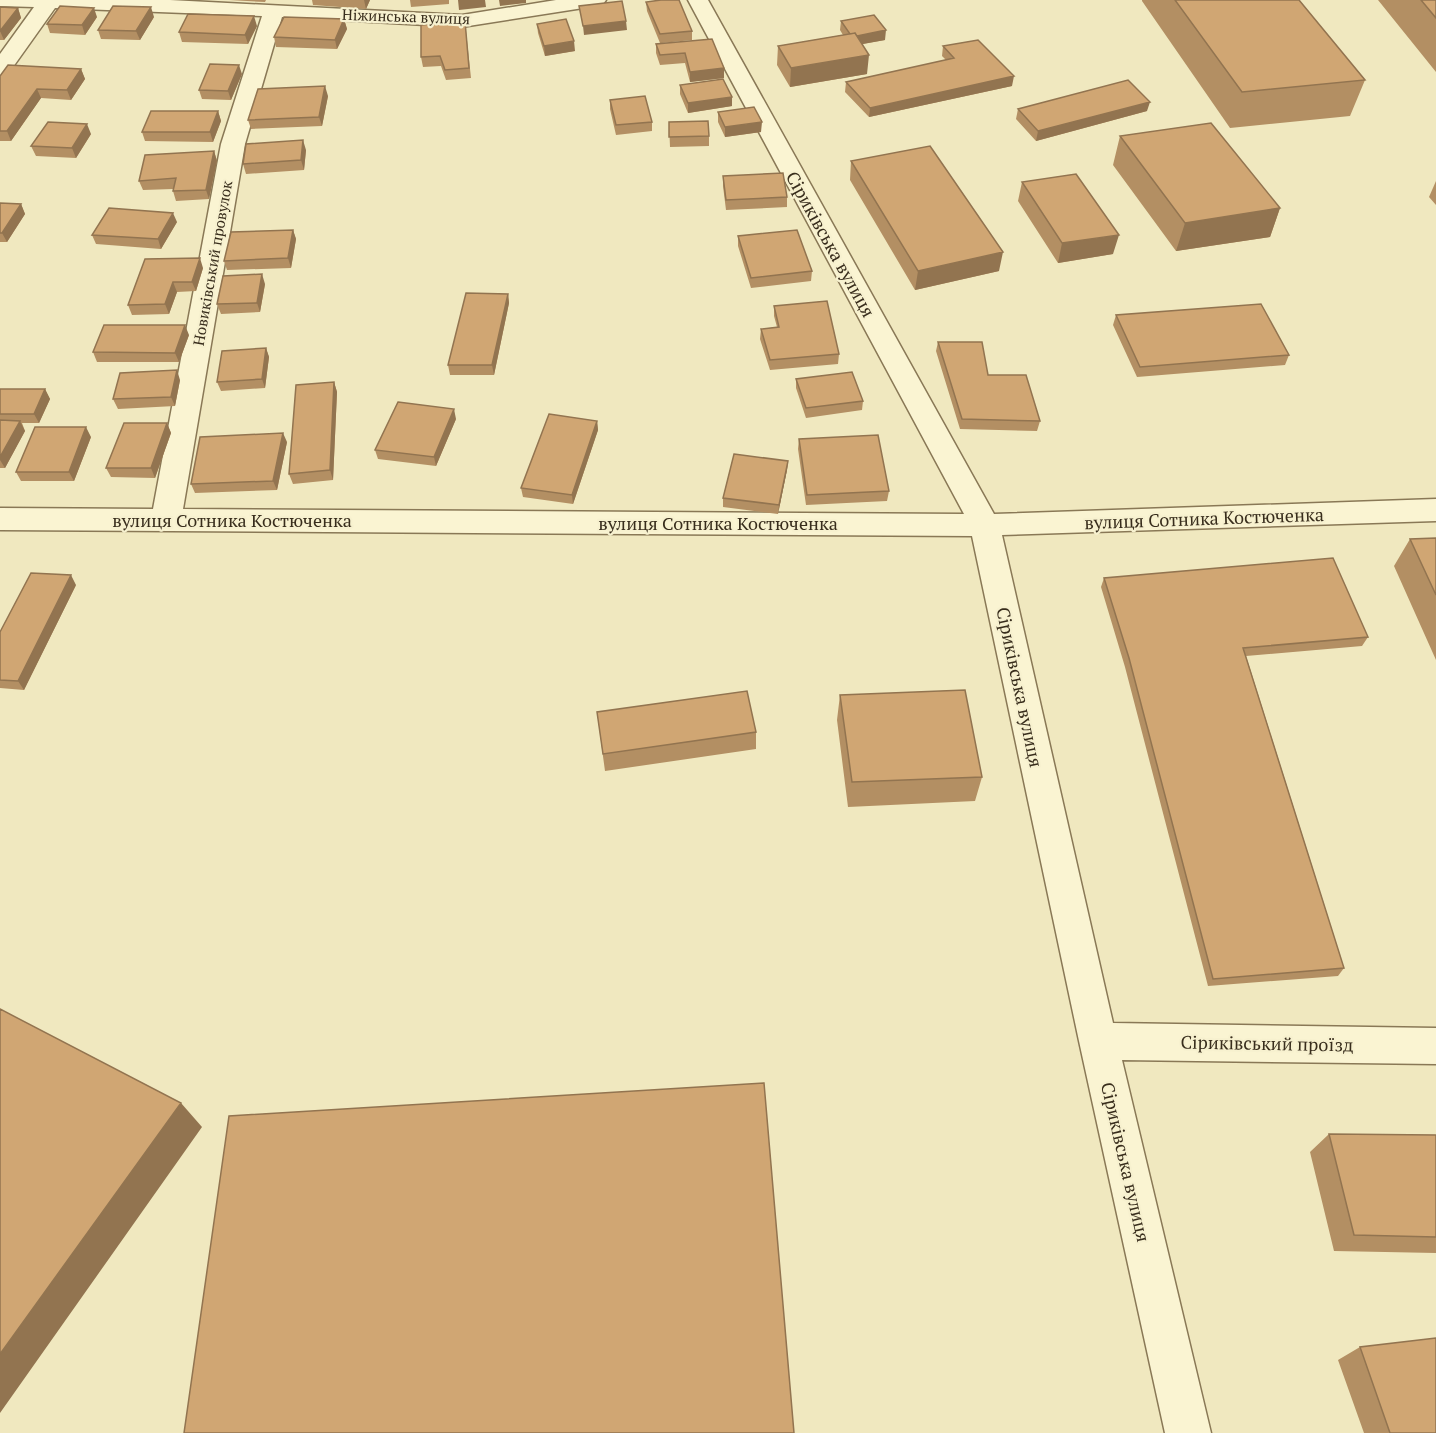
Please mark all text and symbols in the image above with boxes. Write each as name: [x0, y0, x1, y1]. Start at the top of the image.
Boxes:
street label: Ніжинська вулиця: [342, 4, 470, 28]
street label: Сіриківська вулиця: [781, 167, 881, 321]
street label: Новиківський провулок: [188, 178, 237, 347]
street label: вулиця Сотника Костюченка: [1084, 502, 1324, 534]
street label: вулиця Сотника Костюченка: [112, 508, 352, 532]
street label: вулиця Сотника Костюченка: [598, 511, 838, 535]
street label: Сіриківська вулиця: [991, 605, 1049, 769]
street label: Сіриківський проїзд: [1180, 1029, 1354, 1057]
street label: Сіриківська вулиця: [1096, 1080, 1156, 1244]

